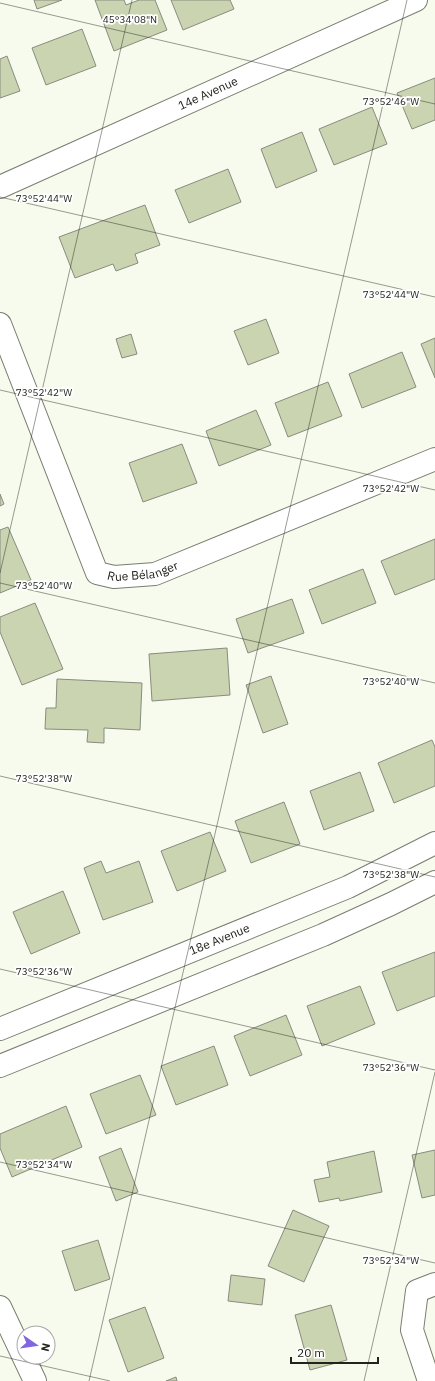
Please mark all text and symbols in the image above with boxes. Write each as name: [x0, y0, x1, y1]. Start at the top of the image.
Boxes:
text: 45°34'08"N: [103, 13, 157, 26]
street label: 14e Avenue: [176, 73, 240, 113]
text: 73°52'46"W: [363, 95, 419, 108]
text: 73°52'44"W: [16, 192, 72, 205]
text: 73°52'44"W: [363, 288, 419, 301]
text: 73°52'42"W: [16, 386, 72, 399]
text: 73°52'42"W: [363, 482, 419, 495]
street label: Rue Bélanger: [106, 557, 181, 584]
text: 73°52'40"W: [16, 579, 72, 592]
text: 73°52'40"W: [363, 675, 419, 688]
text: 73°52'38"W: [16, 772, 72, 785]
text: 73°52'38"W: [363, 868, 419, 881]
street label: 18e Avenue: [187, 920, 252, 958]
text: 73°52'36"W: [16, 965, 72, 978]
text: 73°52'36"W: [363, 1061, 419, 1074]
text: 73°52'34"W: [16, 1158, 72, 1171]
text: 73°52'34"W: [363, 1254, 419, 1267]
north arrow: [16, 1325, 56, 1365]
scale bar: [291, 1339, 378, 1365]
text: N: [38, 1342, 53, 1353]
text: 20 m: [297, 1345, 325, 1360]

